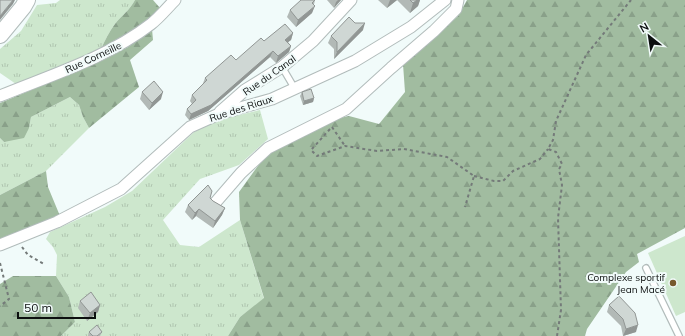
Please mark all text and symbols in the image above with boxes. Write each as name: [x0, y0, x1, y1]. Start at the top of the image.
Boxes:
north arrow: [629, 16, 669, 56]
text: N: [637, 19, 651, 35]
street label: Rue Corneille: [63, 39, 123, 76]
street label: Rue du Canal: [240, 52, 298, 99]
street label: Rue des Riaux: [208, 92, 275, 125]
place label: Complexe sportif Jean Macé: [587, 271, 666, 296]
marker: Complexe sportif Jean Macé: [668, 278, 678, 288]
scale bar: [18, 294, 95, 320]
text: 50 m: [24, 300, 52, 315]

